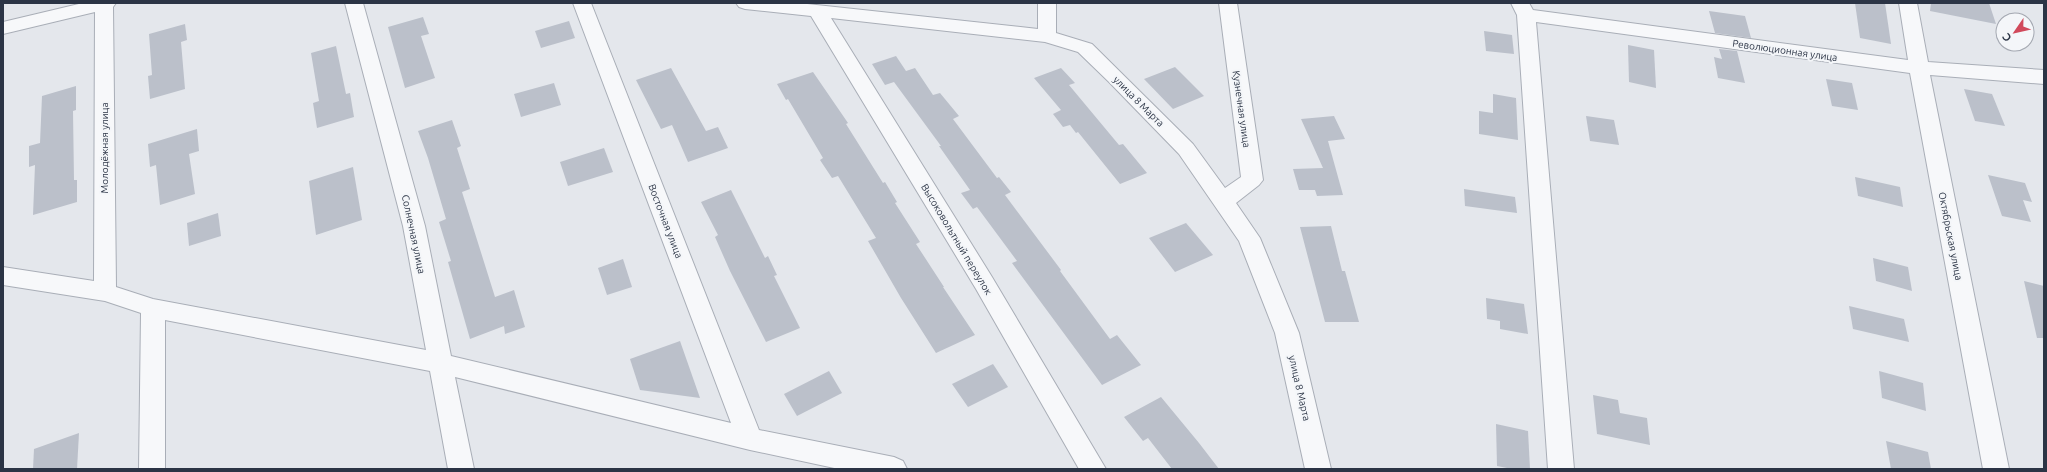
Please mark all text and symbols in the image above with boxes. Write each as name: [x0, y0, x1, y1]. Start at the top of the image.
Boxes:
north arrow: [1995, 12, 2035, 52]
text: С: [2000, 31, 2014, 44]
street label: Революционная улица: [1732, 38, 1838, 63]
street label: Кузнечная улица: [1231, 70, 1252, 148]
street label: улица 8 Марта: [1111, 74, 1166, 129]
street label: Молодёжная улица: [99, 102, 110, 194]
street label: Высоковольтный переулок: [919, 182, 994, 297]
street label: Восточная улица: [646, 183, 685, 260]
street label: Октябрьская улица: [1937, 191, 1964, 281]
street label: Солнечная улица: [400, 194, 427, 275]
street label: улица 8 Марта: [1287, 354, 1312, 422]

